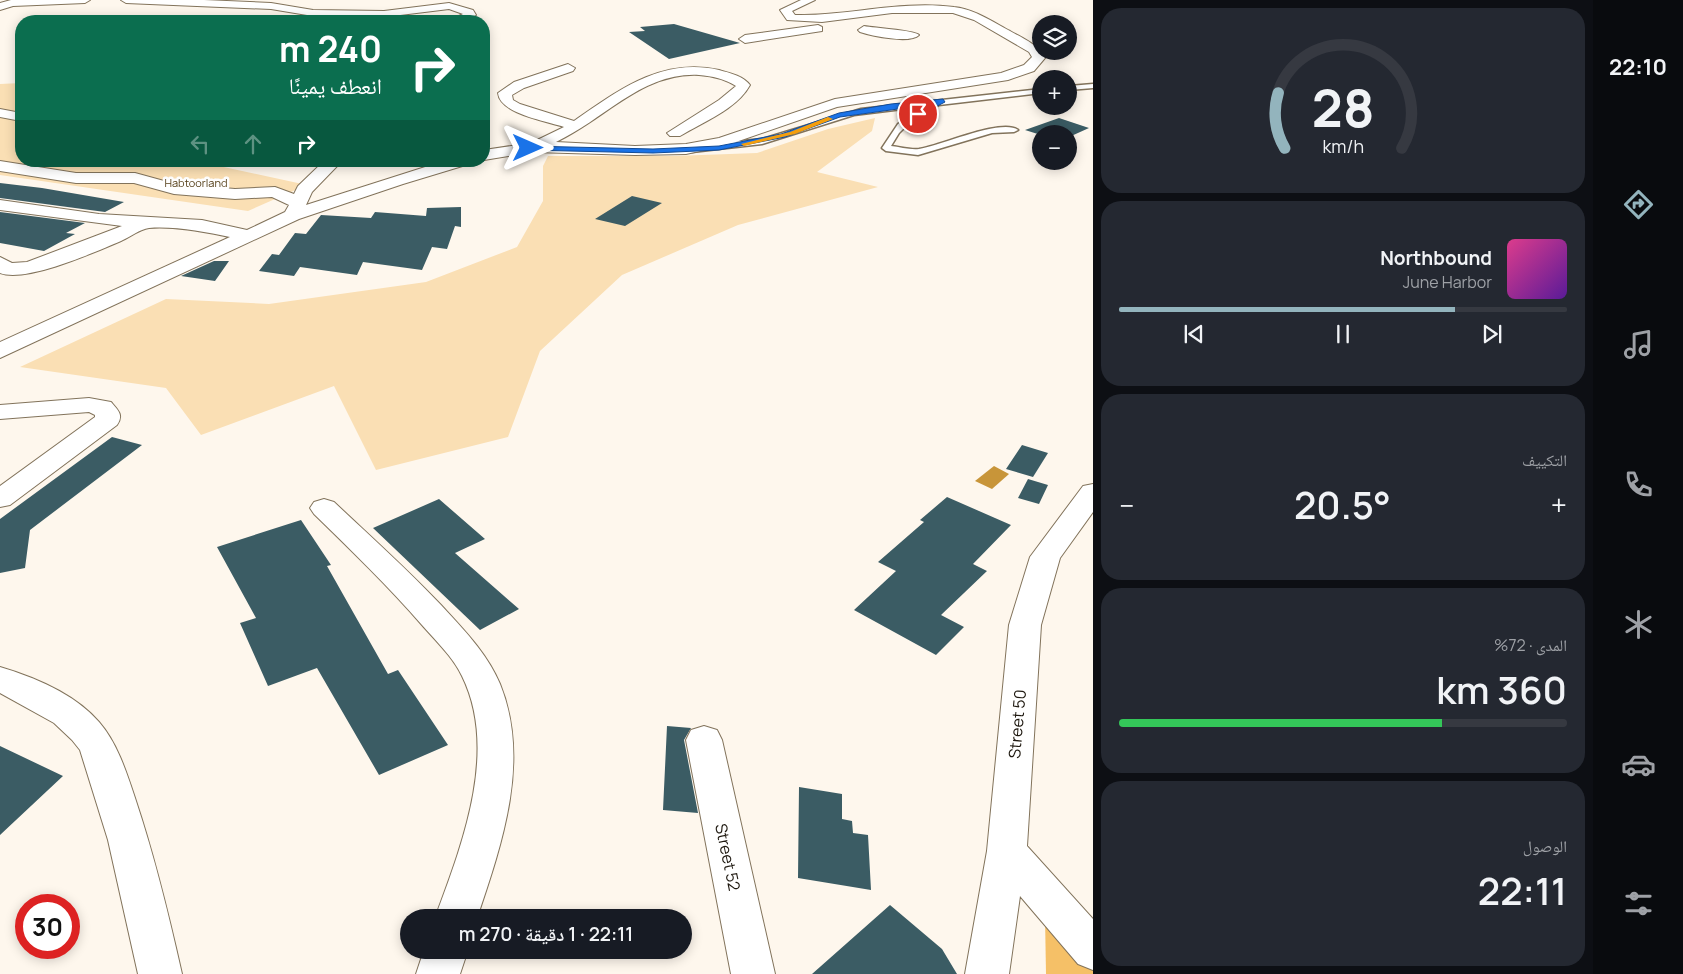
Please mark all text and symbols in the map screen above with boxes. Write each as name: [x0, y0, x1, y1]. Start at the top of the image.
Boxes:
map controls: [1032, 15, 1077, 170]
button: layers: [1032, 15, 1077, 60]
text: 240 m: [279, 25, 382, 73]
icon: right: [400, 35, 465, 100]
text: 22:10: [1609, 52, 1667, 82]
button: +: [1032, 70, 1077, 115]
text: انعطف يمينًا: [289, 71, 382, 101]
text: 28: [1312, 72, 1374, 143]
pin: [897, 93, 939, 135]
icon: arrive: [904, 100, 932, 128]
position arrow: [501, 121, 553, 173]
button: −: [1032, 125, 1077, 170]
icon: left: [186, 130, 214, 158]
icon: ahead: [239, 130, 267, 158]
icon: right: [292, 130, 320, 158]
text: km/h: [1322, 134, 1364, 158]
park label: Habtoorland: [164, 175, 228, 190]
icon: directions: [1621, 187, 1656, 222]
text: Northbound: [1380, 245, 1492, 271]
text: June Harbor: [1403, 271, 1492, 293]
icon: previous: [1180, 320, 1208, 348]
icon: pause: [1329, 320, 1357, 348]
icon: next: [1478, 320, 1506, 348]
icon: music: [1621, 327, 1656, 362]
text: التكييف: [1522, 449, 1567, 471]
icon: phone: [1621, 467, 1656, 502]
text: 20.5°: [1294, 478, 1391, 530]
text: −: [1119, 486, 1134, 524]
text: +: [1551, 486, 1567, 524]
icon: climate: [1621, 607, 1656, 642]
text: المدى · 72%: [1494, 634, 1567, 656]
text: 360 km: [1436, 663, 1567, 715]
street label: Street 50: [1003, 689, 1031, 759]
icon: car: [1621, 747, 1656, 782]
street label: Street 52: [710, 821, 746, 893]
text: الوصول: [1523, 835, 1567, 857]
text: 22:11: [1478, 864, 1567, 916]
icon: filters: [1621, 886, 1656, 921]
speed limit sign: 30: [15, 894, 80, 959]
text: 22:11 · 1 دقيقة · 270 m: [459, 921, 633, 947]

